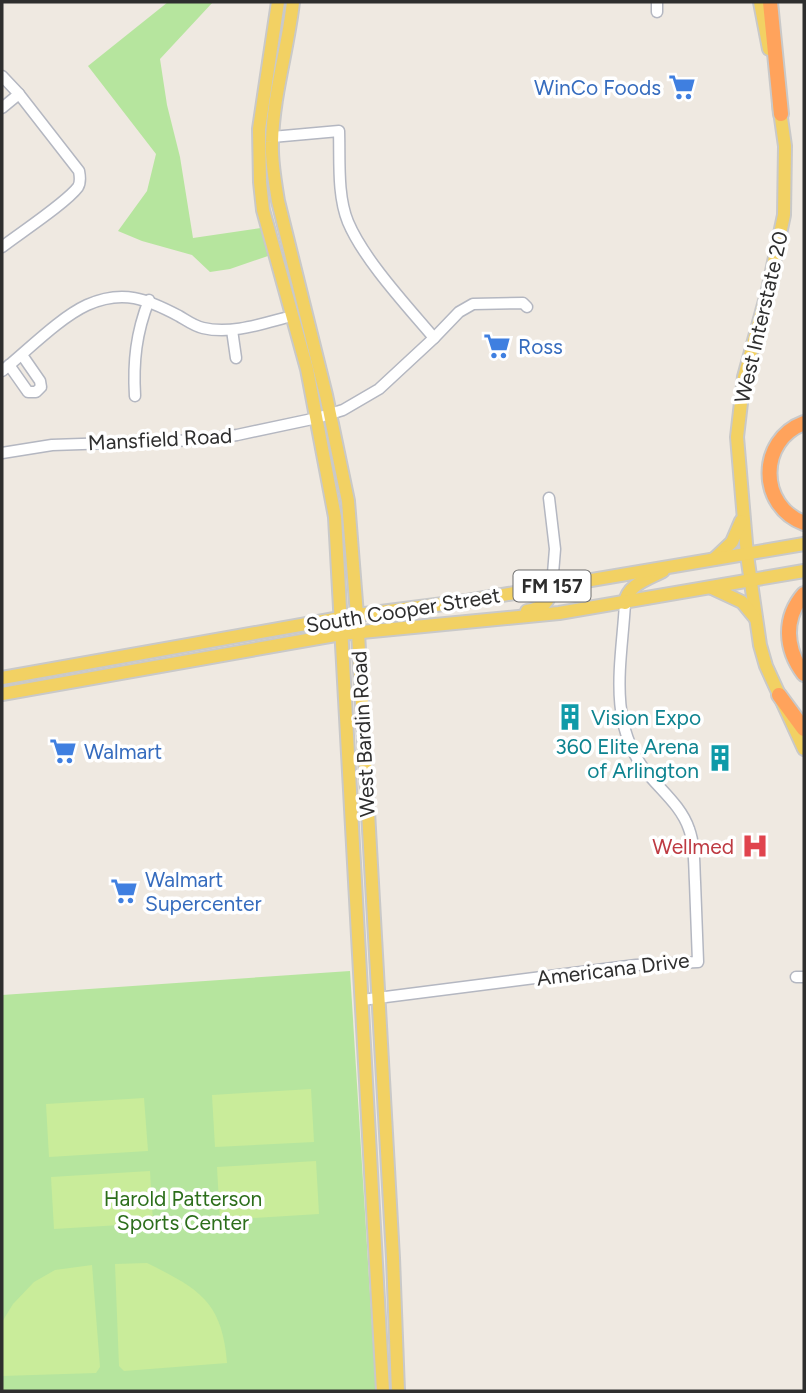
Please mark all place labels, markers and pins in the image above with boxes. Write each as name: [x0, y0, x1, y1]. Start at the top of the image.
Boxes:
supermarket icon: WinCo Foods: [667, 72, 697, 102]
place label: WinCo Foods: [534, 75, 661, 100]
supermarket icon: Ross: [482, 331, 512, 361]
place label: Ross: [518, 334, 563, 359]
building icon: Vision Expo: [555, 702, 585, 732]
place label: Vision Expo: [591, 705, 701, 730]
place label: 360 Elite Arena of Arlington: [555, 734, 699, 783]
supermarket icon: Walmart: [48, 736, 78, 766]
place label: Walmart: [84, 739, 162, 764]
building icon: 360 Elite Arena of Arlington: [705, 743, 735, 773]
hospital icon: Wellmed: [740, 831, 770, 861]
place label: Wellmed: [652, 834, 734, 859]
place label: Walmart Supercenter: [145, 867, 262, 916]
supermarket icon: Walmart Supercenter: [109, 876, 139, 906]

